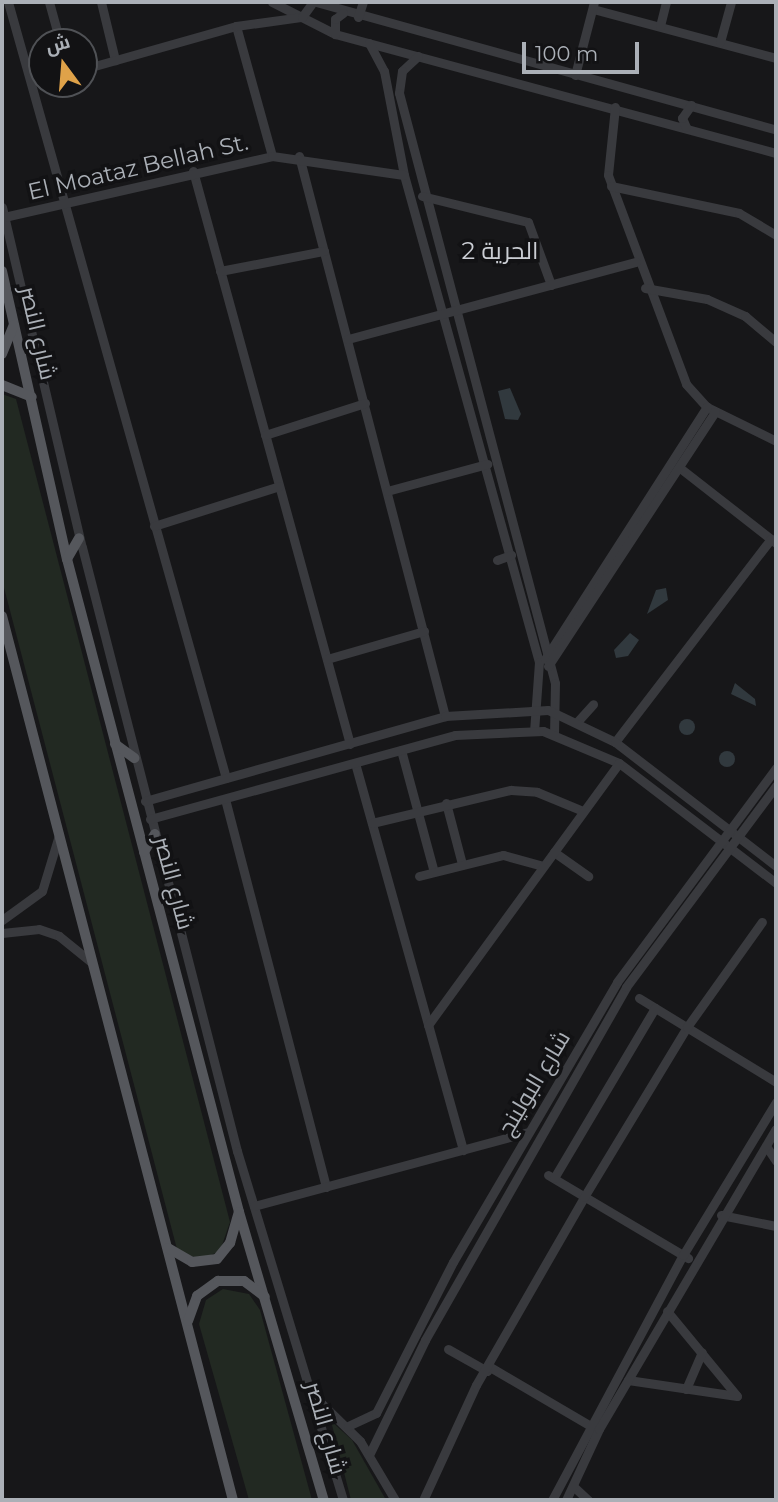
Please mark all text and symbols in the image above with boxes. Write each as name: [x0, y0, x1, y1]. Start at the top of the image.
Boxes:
north arrow: [28, 28, 98, 98]
scale bar: [526, 28, 643, 72]
text: ش: [43, 30, 73, 59]
text: 100 m: [535, 41, 598, 66]
street label: El Moataz Bellah St.: [25, 128, 251, 206]
district label: الحرية 2: [462, 237, 538, 265]
street label: شارع النصر: [14, 283, 62, 383]
street label: شارع النصر: [148, 833, 200, 933]
street label: شارع البولينج: [492, 1026, 576, 1140]
street label: شارع النصر: [300, 1378, 352, 1478]

